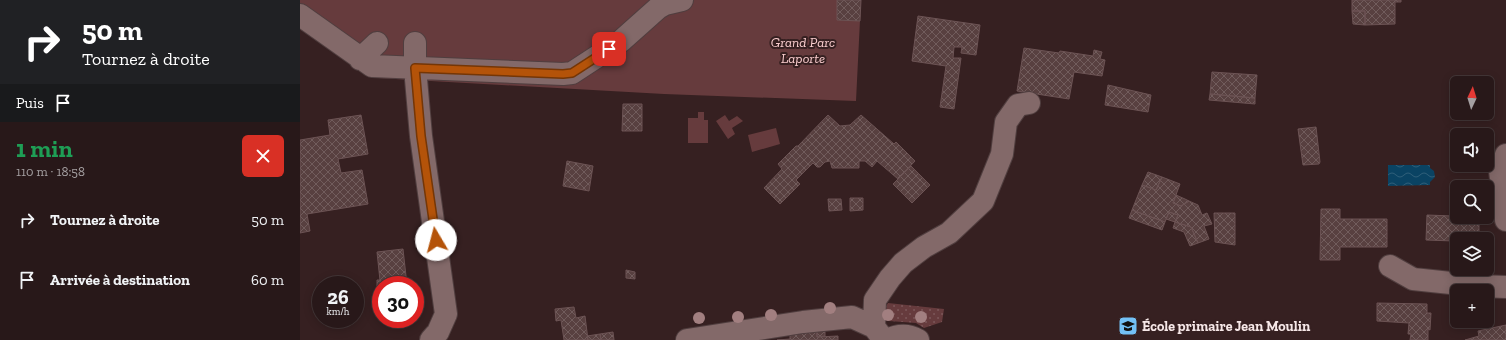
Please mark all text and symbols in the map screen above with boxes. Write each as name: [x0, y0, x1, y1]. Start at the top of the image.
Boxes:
text: 50 m: [82, 14, 143, 47]
icon: right: [16, 16, 68, 68]
pin: [592, 32, 626, 66]
park label: Grand Parc Laporte: [771, 34, 835, 67]
icon: arrive: [598, 38, 620, 60]
text: Tournez à droite: [82, 48, 210, 70]
north arrow: [1450, 76, 1494, 120]
map controls: [1450, 76, 1494, 328]
icon: arrive: [52, 92, 74, 114]
text: Puis: [16, 94, 44, 112]
button: sound: [1450, 128, 1494, 172]
text: 1 min: [16, 134, 73, 163]
button: close: [242, 135, 284, 177]
text: 110 m · 18:58: [16, 164, 85, 179]
button: search: [1450, 180, 1494, 224]
icon: right: [16, 209, 38, 231]
text: Tournez à droite: [50, 211, 160, 229]
text: 50 m: [251, 211, 284, 229]
position arrow: [415, 219, 457, 261]
button: layers: [1450, 232, 1494, 276]
icon: arrive: [16, 269, 38, 291]
text: Arrivée à destination: [50, 271, 190, 289]
text: 60 m: [251, 271, 284, 289]
speed limit sign: 30: [372, 276, 424, 328]
button: +: [1450, 284, 1494, 328]
text: 26: [327, 285, 349, 309]
text: km/h: [327, 306, 349, 318]
school or university icon: École primaire Jean Moulin: [1117, 315, 1139, 337]
place label: École primaire Jean Moulin: [1142, 318, 1311, 335]

